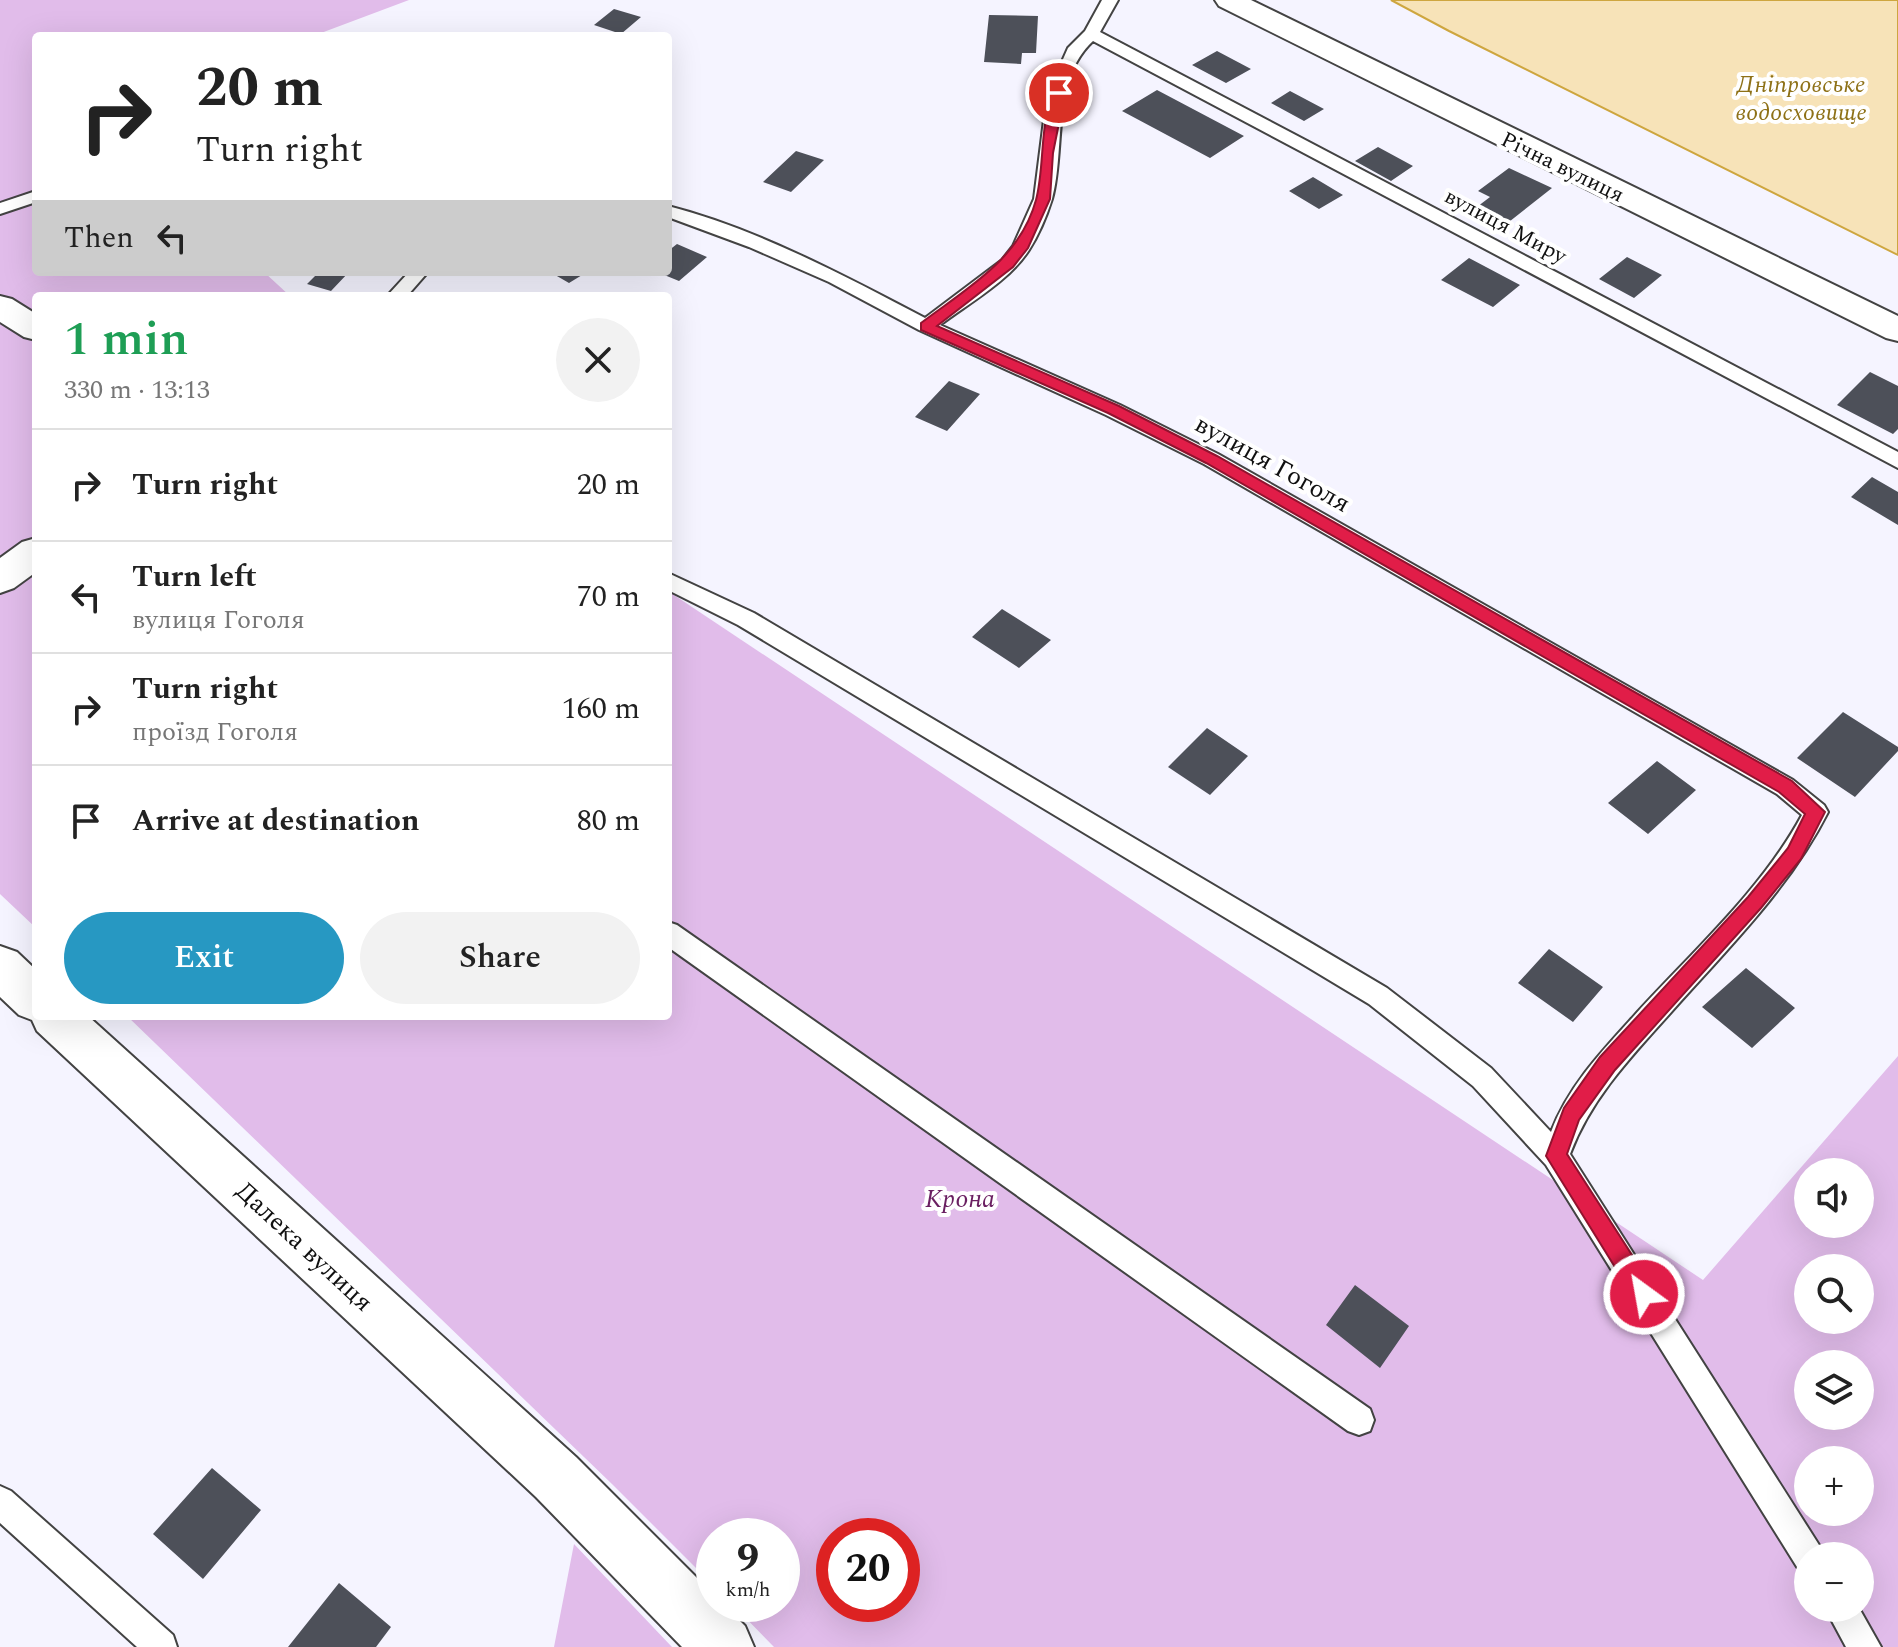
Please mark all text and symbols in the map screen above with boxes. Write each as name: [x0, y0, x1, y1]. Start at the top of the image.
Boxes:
text: 20 m: [196, 46, 323, 131]
pin: [1025, 59, 1093, 127]
icon: right: [64, 64, 168, 168]
water label: Дніпровське водосховище: [1735, 67, 1867, 131]
icon: arrive: [1037, 71, 1081, 115]
text: Turn right: [196, 123, 363, 178]
street label: Річна вулиця: [1495, 123, 1630, 211]
street label: вулиця Миру: [1438, 180, 1574, 273]
text: Then: [64, 215, 134, 261]
icon: left: [150, 216, 194, 260]
text: 1 min: [64, 303, 189, 376]
button: close: [556, 318, 640, 402]
text: 330 m · 13:13: [64, 370, 210, 410]
street label: вулиця Гоголя: [1187, 405, 1358, 523]
text: Turn right: [132, 462, 278, 508]
text: 20 m: [577, 462, 640, 508]
icon: right: [64, 463, 108, 507]
text: Turn left: [132, 554, 257, 600]
text: 70 m: [577, 574, 640, 620]
icon: left: [64, 575, 108, 619]
text: вулиця Гоголя: [132, 600, 305, 640]
text: Turn right: [132, 666, 278, 712]
text: 160 m: [562, 686, 640, 732]
icon: right: [64, 687, 108, 731]
text: проїзд Гоголя: [132, 712, 298, 752]
text: Arrive at destination: [132, 798, 419, 844]
text: 80 m: [577, 798, 640, 844]
icon: arrive: [64, 799, 108, 843]
button: Exit: [64, 912, 344, 1004]
button: Share: [360, 912, 640, 1004]
map controls: [1794, 1158, 1874, 1622]
button: sound: [1794, 1158, 1874, 1238]
street label: Далека вулиця: [226, 1172, 382, 1321]
park label: Крона: [925, 1179, 995, 1219]
position arrow: [1602, 1252, 1686, 1336]
button: search: [1794, 1254, 1874, 1334]
button: layers: [1794, 1350, 1874, 1430]
button: +: [1794, 1446, 1874, 1526]
speed limit sign: 20: [816, 1518, 920, 1622]
text: 9: [737, 1529, 759, 1590]
button: −: [1794, 1542, 1874, 1622]
text: km/h: [726, 1575, 771, 1605]

